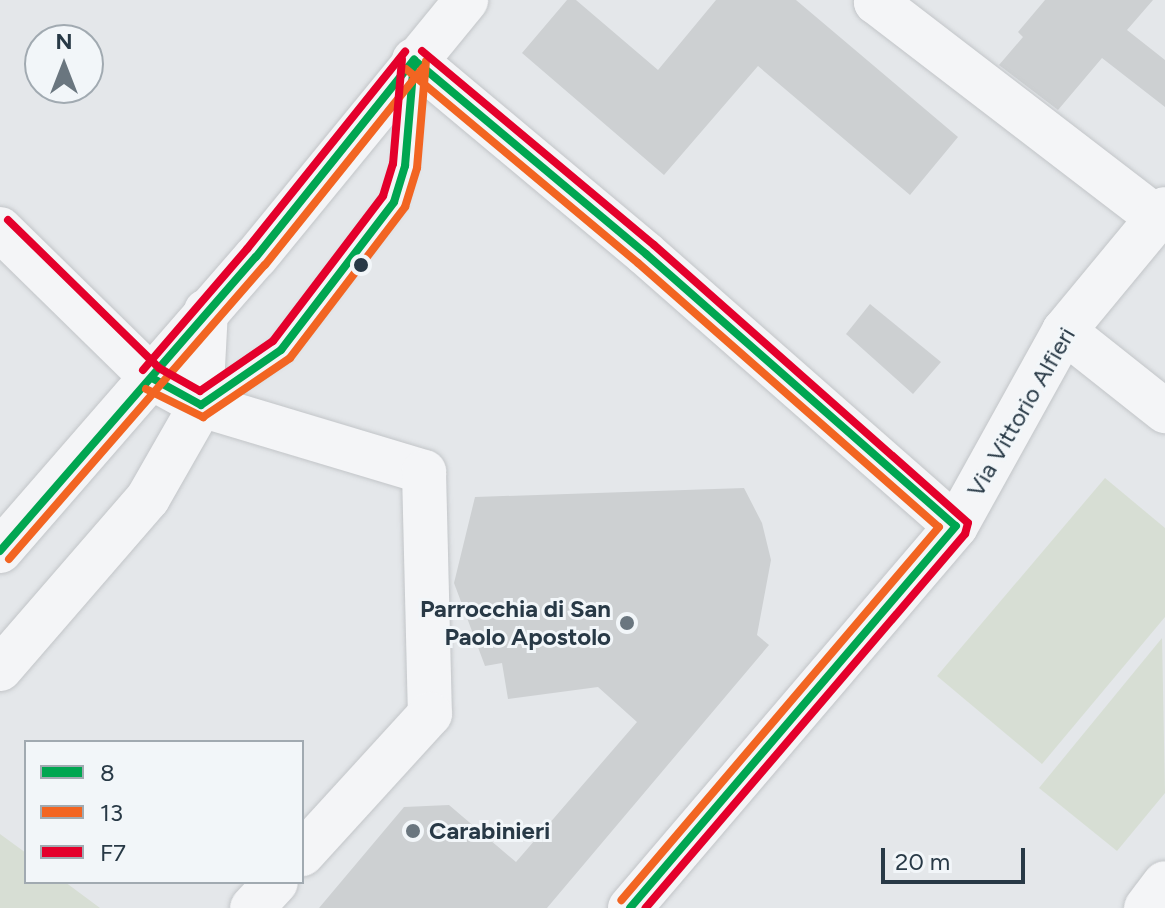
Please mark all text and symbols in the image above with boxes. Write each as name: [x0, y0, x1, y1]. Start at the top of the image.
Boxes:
north arrow: [24, 24, 104, 104]
text: N: [55, 28, 73, 55]
unlabelled marker: [353, 257, 369, 273]
street label: Via Vittorio Alfieri: [961, 322, 1081, 502]
place label: Parrocchia di San Paolo Apostolo: [420, 595, 611, 651]
marker: Parrocchia di San Paolo Apostolo: [618, 614, 636, 632]
legend: [24, 740, 304, 884]
text: 8: [100, 758, 115, 787]
text: 13: [100, 798, 123, 827]
place label: Carabinieri: [429, 817, 550, 845]
marker: Carabinieri: [404, 822, 422, 840]
scale bar: [885, 832, 1029, 882]
text: F7: [100, 838, 126, 867]
text: 20 m: [895, 847, 950, 876]

